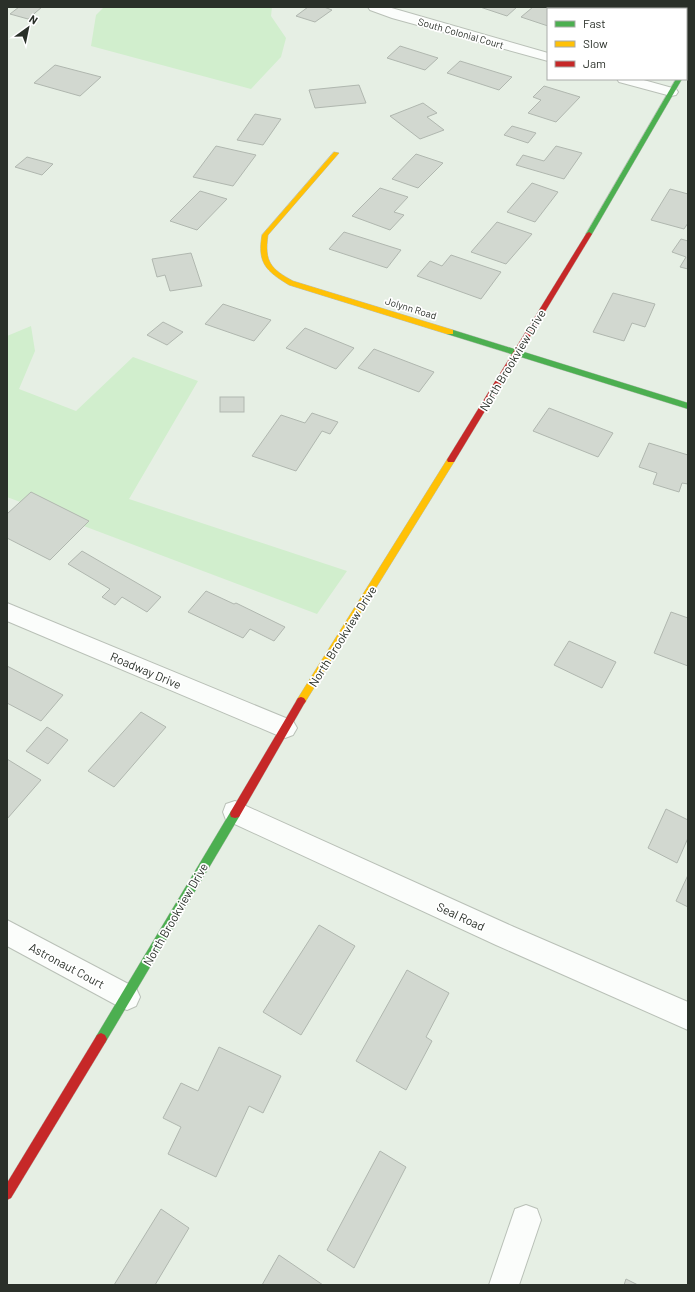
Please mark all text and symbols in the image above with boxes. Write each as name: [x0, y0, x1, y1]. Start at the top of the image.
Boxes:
north arrow: [8, 8, 48, 48]
legend: [547, 8, 687, 80]
text: N: [27, 12, 40, 27]
street label: South Colonial Court: [417, 15, 506, 51]
text: Fast: [583, 16, 606, 30]
text: Slow: [583, 36, 608, 50]
text: Jam: [583, 56, 606, 70]
street label: Jolynn Road: [384, 295, 438, 321]
street label: North Brookview Drive: [476, 307, 548, 413]
street label: North Brookview Drive: [305, 583, 379, 689]
street label: Roadway Drive: [108, 649, 184, 691]
street label: North Brookview Drive: [140, 860, 210, 968]
street label: Seal Road: [435, 899, 487, 933]
street label: Astronaut Court: [27, 939, 107, 991]

